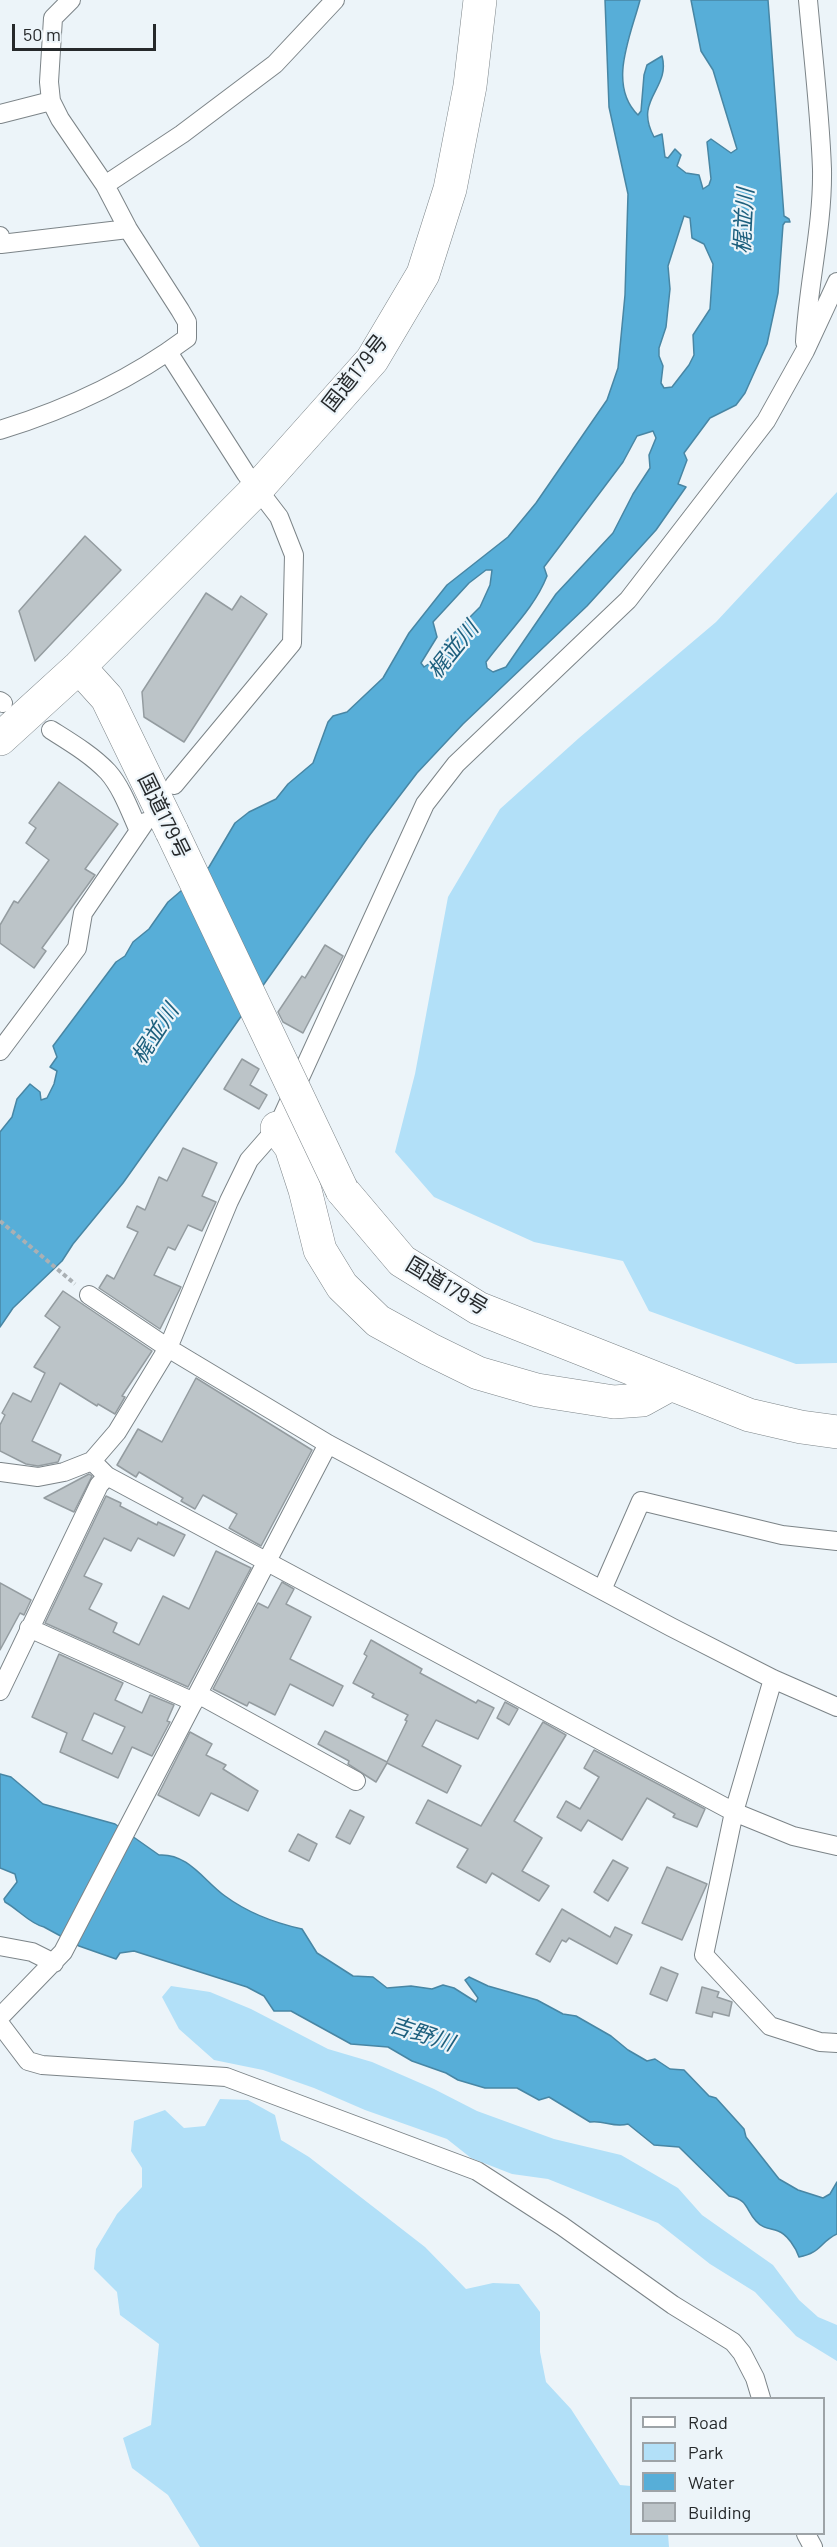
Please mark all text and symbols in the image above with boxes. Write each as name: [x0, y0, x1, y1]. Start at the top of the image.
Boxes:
scale bar: [15, 12, 159, 50]
text: 50 m: [23, 23, 61, 45]
water label: 梶並川: [729, 187, 759, 255]
street label: 国道179号: [317, 329, 393, 417]
water label: 梶並川: [422, 616, 484, 684]
street label: 国道179号: [133, 769, 195, 863]
water label: 梶並川: [126, 999, 184, 1069]
street label: 国道179号: [401, 1252, 493, 1320]
water label: 吉野川: [387, 2011, 457, 2057]
legend: [630, 2397, 825, 2535]
text: Road: [688, 2411, 728, 2433]
text: Park: [688, 2441, 723, 2463]
text: Water: [688, 2471, 735, 2493]
text: Building: [688, 2501, 751, 2523]

